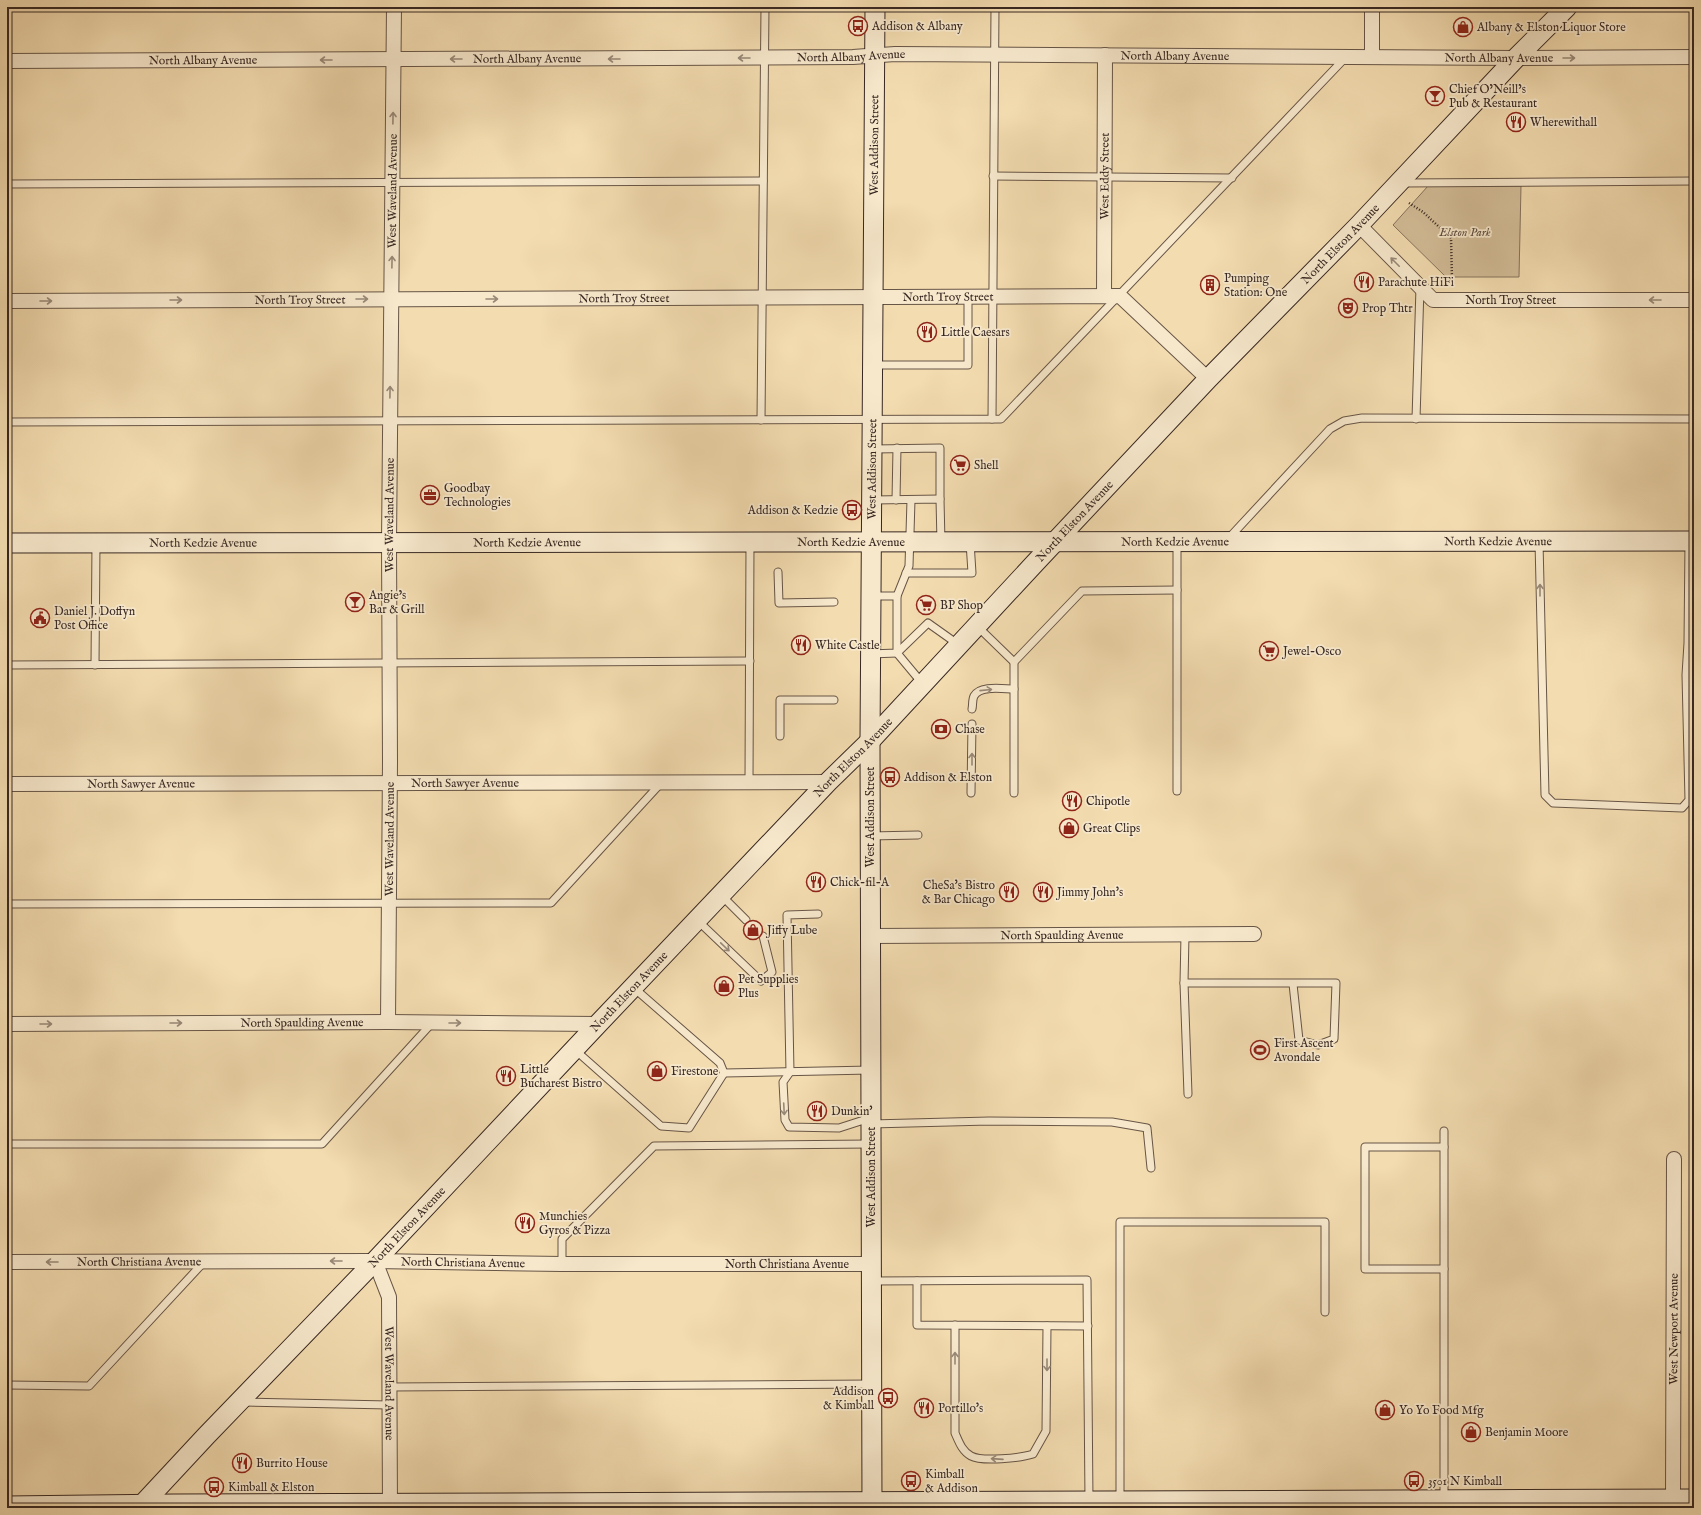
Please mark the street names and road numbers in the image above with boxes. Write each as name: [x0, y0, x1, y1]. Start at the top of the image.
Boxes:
street label: North Albany Avenue: [797, 46, 906, 65]
street label: North Albany Avenue: [1121, 48, 1230, 64]
street label: North Albany Avenue: [1445, 50, 1554, 66]
street label: North Albany Avenue: [473, 51, 582, 66]
street label: North Albany Avenue: [149, 52, 258, 68]
street label: West Addison Street: [866, 94, 882, 196]
street label: West Waveland Avenue: [384, 133, 400, 248]
street label: West Eddy Street: [1097, 133, 1112, 219]
street label: North Elston Avenue: [1298, 200, 1383, 287]
street label: North Troy Street: [902, 289, 994, 304]
street label: North Troy Street: [578, 291, 670, 306]
street label: North Troy Street: [254, 292, 346, 307]
street label: North Troy Street: [1465, 293, 1556, 308]
street label: West Addison Street: [864, 418, 880, 520]
street label: West Waveland Avenue: [381, 457, 397, 572]
street label: North Elston Avenue: [1033, 477, 1117, 565]
street label: North Kedzie Avenue: [797, 534, 906, 550]
street label: North Kedzie Avenue: [1121, 534, 1230, 549]
street label: North Kedzie Avenue: [1444, 534, 1553, 549]
street label: North Kedzie Avenue: [149, 535, 258, 550]
street label: North Kedzie Avenue: [473, 535, 582, 550]
street label: North Elston Avenue: [810, 714, 896, 800]
street label: West Addison Street: [863, 767, 878, 867]
street label: North Sawyer Avenue: [411, 775, 520, 791]
street label: North Sawyer Avenue: [87, 776, 196, 791]
street label: West Waveland Avenue: [381, 781, 397, 896]
street label: North Spaulding Avenue: [1000, 927, 1124, 944]
street label: North Elston Avenue: [587, 947, 671, 1035]
street label: North Spaulding Avenue: [240, 1015, 364, 1031]
street label: West Addison Street: [864, 1127, 879, 1227]
street label: North Elston Avenue: [365, 1183, 449, 1271]
street label: North Christiana Avenue: [77, 1254, 202, 1269]
street label: North Christiana Avenue: [401, 1254, 526, 1271]
street label: North Christiana Avenue: [725, 1257, 850, 1272]
street label: West Newport Avenue: [1666, 1273, 1682, 1385]
street label: West Waveland Avenue: [382, 1326, 397, 1441]

